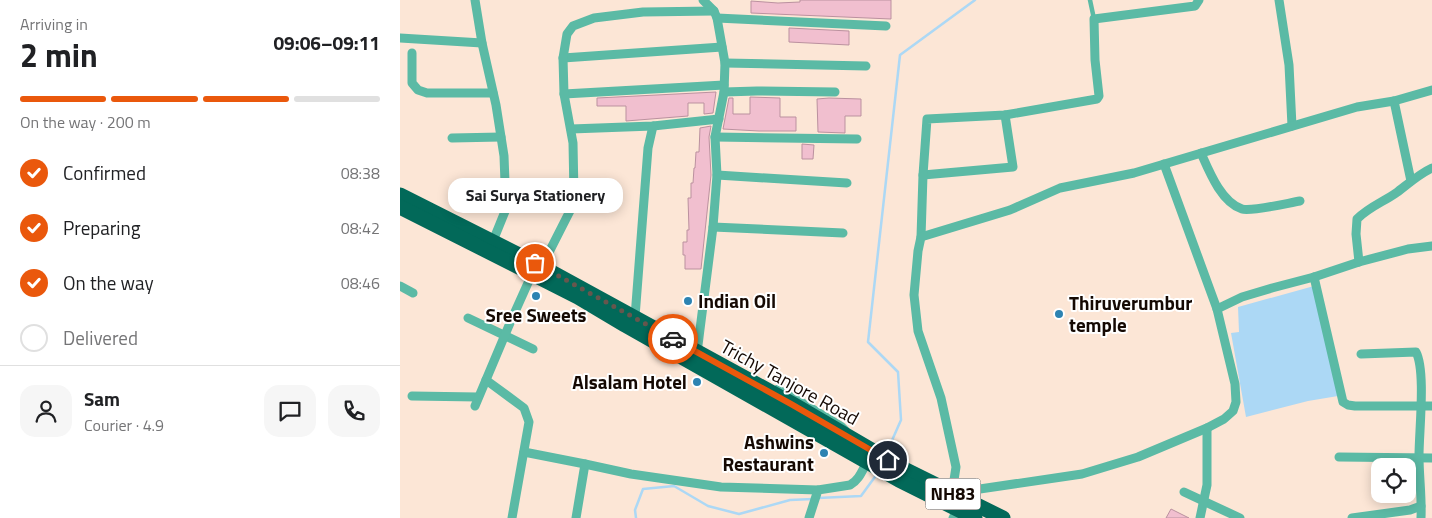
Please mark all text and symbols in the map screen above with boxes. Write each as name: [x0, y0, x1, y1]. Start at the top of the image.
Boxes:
text: Arriving in: [20, 12, 88, 36]
text: 09:06–09:11: [273, 28, 380, 57]
text: 2 min: [20, 31, 98, 79]
text: On the way · 200 m: [20, 110, 151, 134]
text: Confirmed: [63, 158, 146, 187]
icon: check: [20, 159, 48, 187]
text: 08:38: [341, 161, 380, 185]
callout: Sai Surya Stationery: [448, 178, 622, 213]
text: Sai Surya Stationery: [466, 183, 605, 207]
text: Preparing: [63, 213, 140, 242]
icon: check: [20, 214, 48, 242]
text: 08:42: [341, 216, 380, 240]
pin: [514, 242, 556, 284]
icon: bag: [521, 249, 549, 277]
text: On the way: [63, 268, 154, 297]
icon: check: [20, 269, 48, 297]
text: 08:46: [341, 271, 380, 295]
place label: Indian Oil: [698, 286, 776, 315]
place label: Thiruverumbur temple: [1069, 288, 1192, 339]
marker: Sree Sweets: [530, 290, 542, 302]
marker: Indian Oil: [682, 295, 694, 307]
place label: Sree Sweets: [485, 300, 587, 329]
marker: Thiruverumbur temple: [1053, 308, 1065, 320]
courier: [648, 314, 698, 364]
text: Delivered: [63, 323, 138, 352]
icon: car: [659, 325, 687, 353]
street label: Trichy Tanjore Road: [716, 331, 865, 432]
place label: Alsalam Hotel: [572, 367, 687, 396]
marker: Alsalam Hotel: [691, 376, 703, 388]
text: Sam: [84, 384, 120, 413]
button: person: [20, 385, 72, 437]
button: chat: [264, 385, 316, 437]
button: phone: [328, 385, 380, 437]
text: Courier · 4.9: [84, 413, 164, 437]
place label: Ashwins Restaurant: [722, 427, 814, 478]
pin: [867, 439, 909, 481]
icon: home: [874, 446, 902, 474]
marker: Ashwins Restaurant: [818, 447, 830, 459]
map controls: [1371, 458, 1416, 503]
button: locate: [1371, 458, 1416, 503]
road number: NH83: [926, 478, 980, 509]

